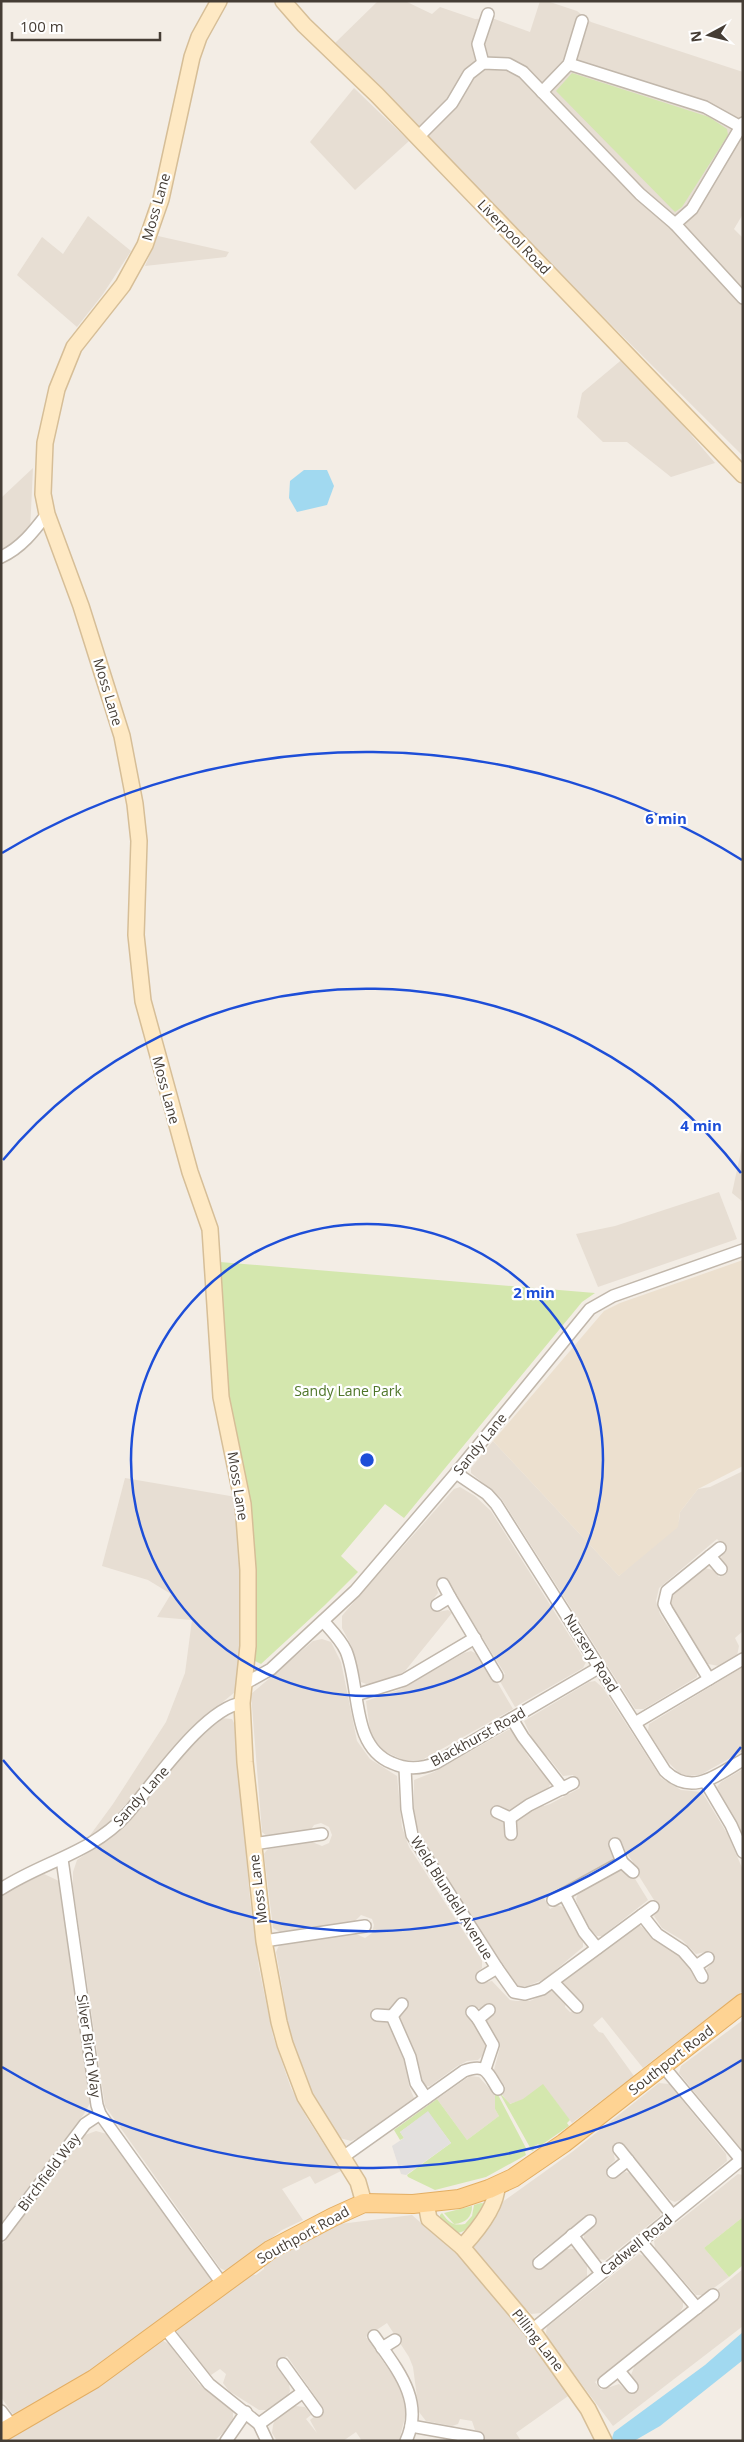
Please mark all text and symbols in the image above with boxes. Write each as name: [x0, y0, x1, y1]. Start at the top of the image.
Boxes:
scale bar: [12, 10, 160, 42]
north arrow: [684, 10, 734, 60]
text: 100 m: [20, 16, 64, 36]
text: N: [685, 30, 706, 43]
street label: Moss Lane: [137, 171, 174, 243]
street label: Liverpool Road: [474, 195, 555, 278]
street label: Moss Lane: [89, 656, 128, 728]
text: 6 min: [645, 808, 687, 828]
street label: Moss Lane: [148, 1054, 185, 1126]
text: 4 min: [680, 1115, 722, 1135]
text: 2 min: [513, 1282, 555, 1302]
park label: Sandy Lane Park: [294, 1381, 402, 1400]
street label: Sandy Lane: [449, 1409, 511, 1479]
street label: Moss Lane: [224, 1450, 253, 1522]
centre of rings: [358, 1451, 376, 1469]
street label: Nursery Road: [560, 1610, 623, 1696]
street label: Blackhurst Road: [427, 1703, 529, 1771]
street label: Sandy Lane: [109, 1761, 173, 1830]
street label: Weld Blundell Avenue: [407, 1832, 498, 1963]
street label: Moss Lane: [244, 1853, 271, 1925]
street label: Silver Birch Way: [73, 1993, 106, 2100]
street label: Southport Road: [624, 2020, 717, 2099]
street label: Birchfield Way: [13, 2128, 85, 2215]
street label: Southport Road: [253, 2201, 352, 2268]
street label: Cadwell Road: [596, 2210, 676, 2280]
street label: Pilling Lane: [508, 2305, 569, 2375]

